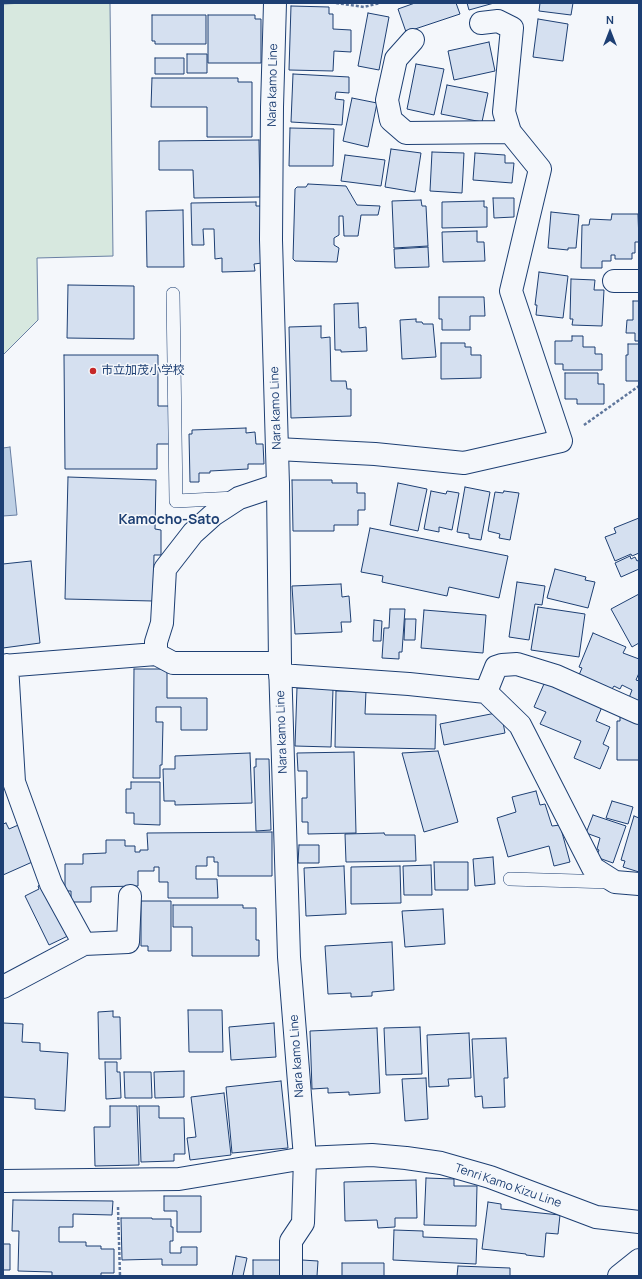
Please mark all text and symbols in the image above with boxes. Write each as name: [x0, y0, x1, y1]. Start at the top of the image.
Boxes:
north arrow: [590, 12, 630, 52]
text: N: [606, 12, 614, 27]
street label: Nara kamo Line: [265, 43, 281, 127]
place label: 市立加茂小学校: [101, 364, 185, 378]
marker: 市立加茂小学校: [88, 366, 98, 376]
street label: Nara kamo Line: [267, 366, 285, 450]
district label: Kamocho-Sato: [118, 512, 220, 528]
street label: Nara kamo Line: [273, 690, 291, 774]
street label: Nara kamo Line: [287, 1014, 307, 1098]
street label: Tenri Kamo Kizu Line: [453, 1161, 563, 1211]

